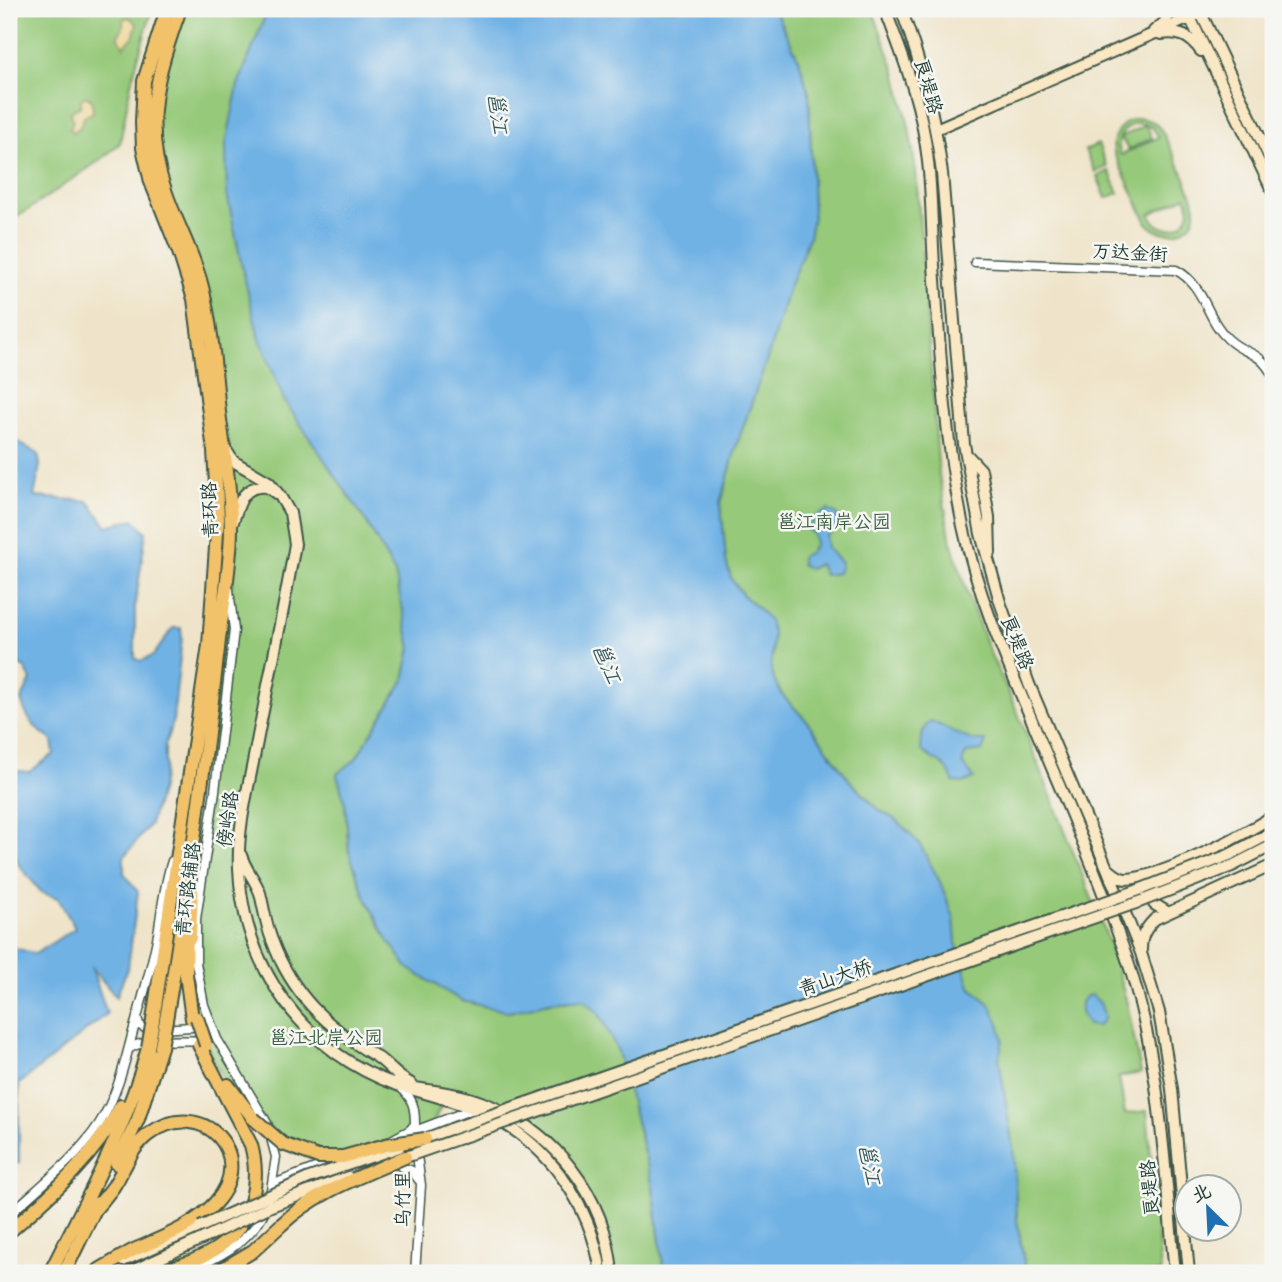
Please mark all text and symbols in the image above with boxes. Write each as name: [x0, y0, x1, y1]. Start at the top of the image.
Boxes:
street label: 良堤路: [910, 55, 949, 117]
water label: 邕江: [483, 90, 516, 136]
street label: 万达金街: [1091, 237, 1169, 266]
street label: 青环路: [195, 481, 222, 539]
park label: 邕江南岸公园: [777, 508, 891, 533]
street label: 良堤路: [996, 611, 1041, 673]
water label: 邕江: [588, 638, 629, 688]
street label: 傍岭路: [210, 789, 243, 849]
street label: 青环路辅路: [168, 840, 205, 938]
street label: 青山大桥: [795, 952, 875, 1001]
park label: 邕江北岸公园: [269, 1024, 383, 1049]
water label: 邕江: [854, 1141, 889, 1188]
street label: 良堤路: [1134, 1159, 1163, 1218]
street label: 乌竹里: [389, 1170, 414, 1228]
north arrow: [1174, 1174, 1244, 1244]
text: 北: [1187, 1177, 1215, 1207]

